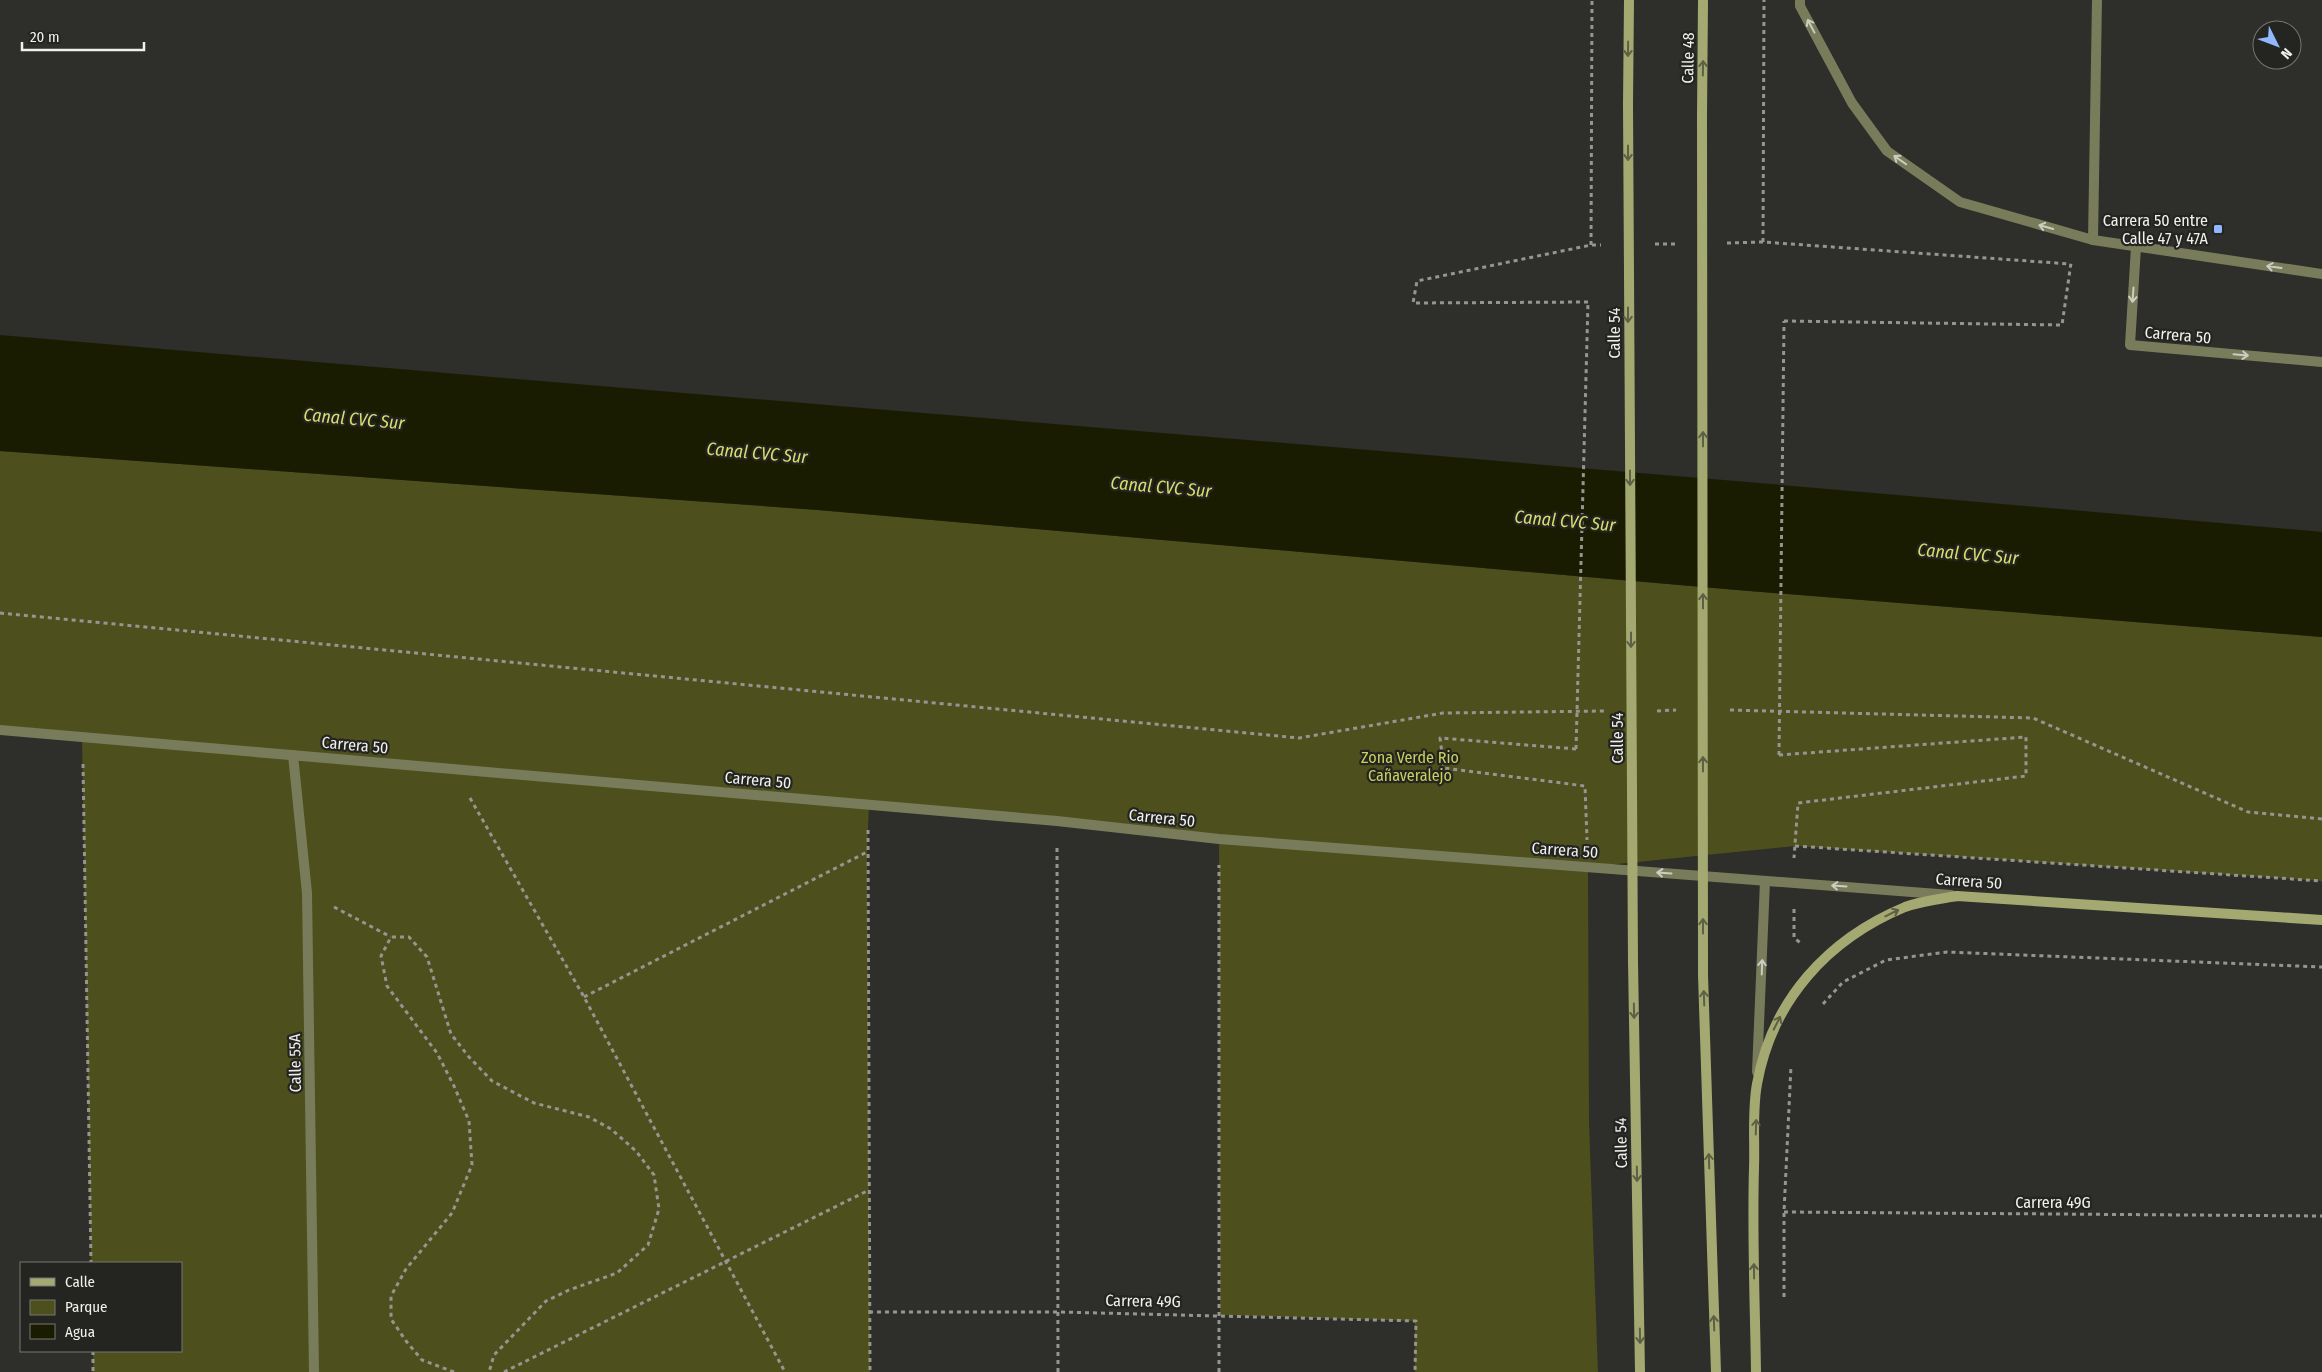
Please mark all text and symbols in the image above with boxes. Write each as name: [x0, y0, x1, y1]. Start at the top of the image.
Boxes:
one-way arrow: [1806, 19, 1816, 34]
scale bar: [22, 20, 145, 52]
north arrow: [2252, 20, 2302, 70]
text: 20 m: [30, 28, 60, 46]
street label: Calle 48: [1678, 32, 1698, 84]
one-way arrow: [1623, 40, 1633, 56]
text: N: [2277, 45, 2295, 62]
one-way arrow: [1698, 60, 1708, 76]
one-way arrow: [1623, 144, 1633, 161]
one-way arrow: [1894, 155, 1908, 165]
place label: Carrera 50 entre Calle 47 y 47A: [2103, 211, 2209, 248]
one-way arrow: [2039, 221, 2055, 231]
marker: Carrera 50 entre Calle 47 y 47A: [2212, 223, 2224, 235]
one-way arrow: [2266, 261, 2282, 271]
one-way arrow: [2128, 287, 2137, 303]
street label: Calle 54: [1605, 307, 1624, 358]
one-way arrow: [1624, 307, 1633, 323]
street label: Carrera 50: [2144, 323, 2212, 347]
one-way arrow: [2233, 350, 2249, 360]
water label: Canal CVC Sur: [303, 404, 406, 434]
one-way arrow: [1698, 431, 1708, 447]
water label: Canal CVC Sur: [706, 438, 809, 468]
one-way arrow: [1625, 470, 1635, 486]
water label: Canal CVC Sur: [1110, 472, 1213, 502]
water label: Canal CVC Sur: [1514, 506, 1617, 536]
water label: Canal CVC Sur: [1917, 539, 2020, 569]
one-way arrow: [1698, 593, 1708, 610]
one-way arrow: [1626, 632, 1636, 648]
street label: Calle 54: [1608, 712, 1627, 763]
street label: Carrera 50: [321, 733, 389, 757]
park label: Zona Verde Rio Cañaveralejo: [1361, 748, 1459, 785]
one-way arrow: [1698, 756, 1708, 772]
street label: Carrera 50: [724, 768, 792, 792]
street label: Carrera 50: [1128, 805, 1196, 831]
street label: Carrera 50: [1531, 838, 1599, 862]
one-way arrow: [1657, 868, 1673, 878]
street label: Carrera 50: [1935, 869, 2003, 893]
one-way arrow: [1831, 882, 1847, 891]
one-way arrow: [1884, 908, 1899, 918]
one-way arrow: [1698, 918, 1708, 934]
one-way arrow: [1757, 959, 1766, 975]
one-way arrow: [1699, 991, 1709, 1007]
one-way arrow: [1629, 1002, 1639, 1019]
one-way arrow: [1773, 1016, 1782, 1031]
street label: Calle 55A: [285, 1033, 305, 1093]
street label: Calle 54: [1611, 1117, 1631, 1169]
one-way arrow: [1751, 1120, 1760, 1136]
one-way arrow: [1704, 1153, 1714, 1170]
one-way arrow: [1632, 1165, 1642, 1181]
street label: Carrera 49G: [2015, 1193, 2091, 1212]
legend: [20, 1262, 182, 1352]
one-way arrow: [1749, 1263, 1759, 1280]
text: Calle: [65, 1273, 95, 1291]
street label: Carrera 49G: [1105, 1291, 1181, 1311]
text: Parque: [65, 1298, 108, 1316]
one-way arrow: [1710, 1316, 1719, 1332]
text: Agua: [65, 1323, 95, 1341]
one-way arrow: [1635, 1328, 1644, 1344]

